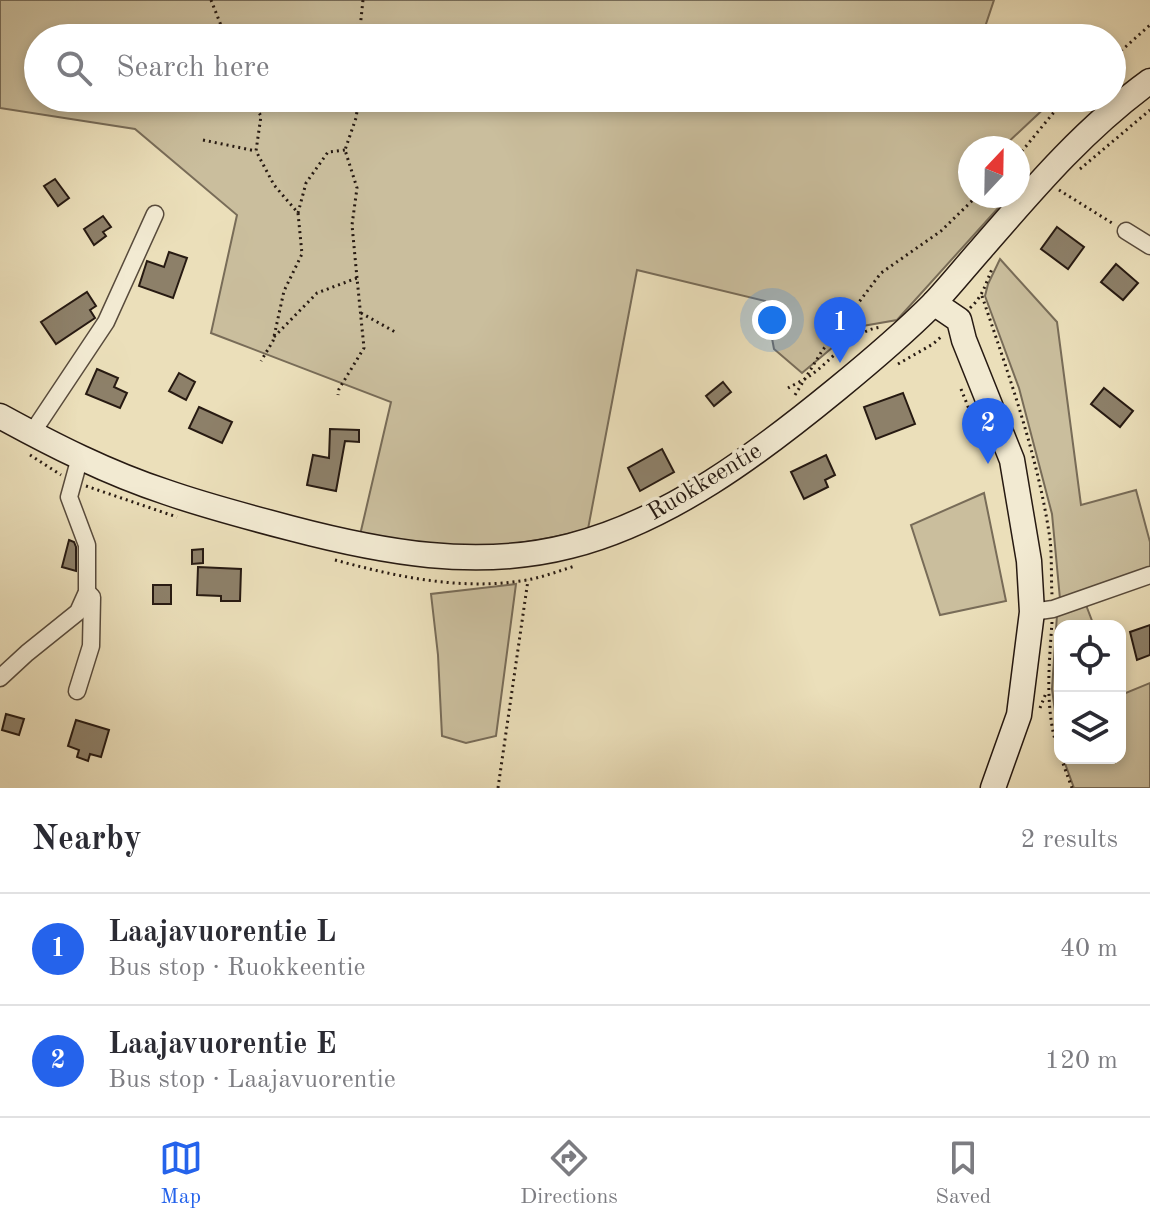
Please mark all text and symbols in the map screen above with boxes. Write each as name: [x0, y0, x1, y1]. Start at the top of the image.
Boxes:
search box: [24, 24, 1126, 112]
icon: search: [52, 46, 96, 90]
text: Search here: [116, 53, 270, 83]
north arrow: [958, 136, 1030, 208]
pin: 1: [814, 297, 866, 363]
your location: [752, 300, 792, 340]
pin: 2: [962, 398, 1014, 464]
street label: Ruokkeentie: [644, 440, 766, 526]
map controls: [1054, 620, 1126, 764]
button: locate: [1054, 620, 1126, 692]
button: layers: [1054, 692, 1126, 764]
text: Nearby: [32, 823, 142, 857]
text: 2 results: [1020, 827, 1118, 853]
text: Laajavuorentie L: [108, 918, 336, 948]
text: 1: [50, 936, 66, 962]
text: 40 m: [1060, 936, 1118, 962]
text: Bus stop · Ruokkeentie: [108, 955, 365, 981]
text: Laajavuorentie E: [108, 1030, 336, 1060]
text: 2: [50, 1048, 66, 1074]
text: 120 m: [1045, 1048, 1118, 1074]
text: Bus stop · Laajavuorentie: [108, 1067, 396, 1093]
tab: Map: [159, 1136, 203, 1211]
tab: Directions: [520, 1136, 618, 1211]
tab: Saved: [935, 1136, 991, 1211]

